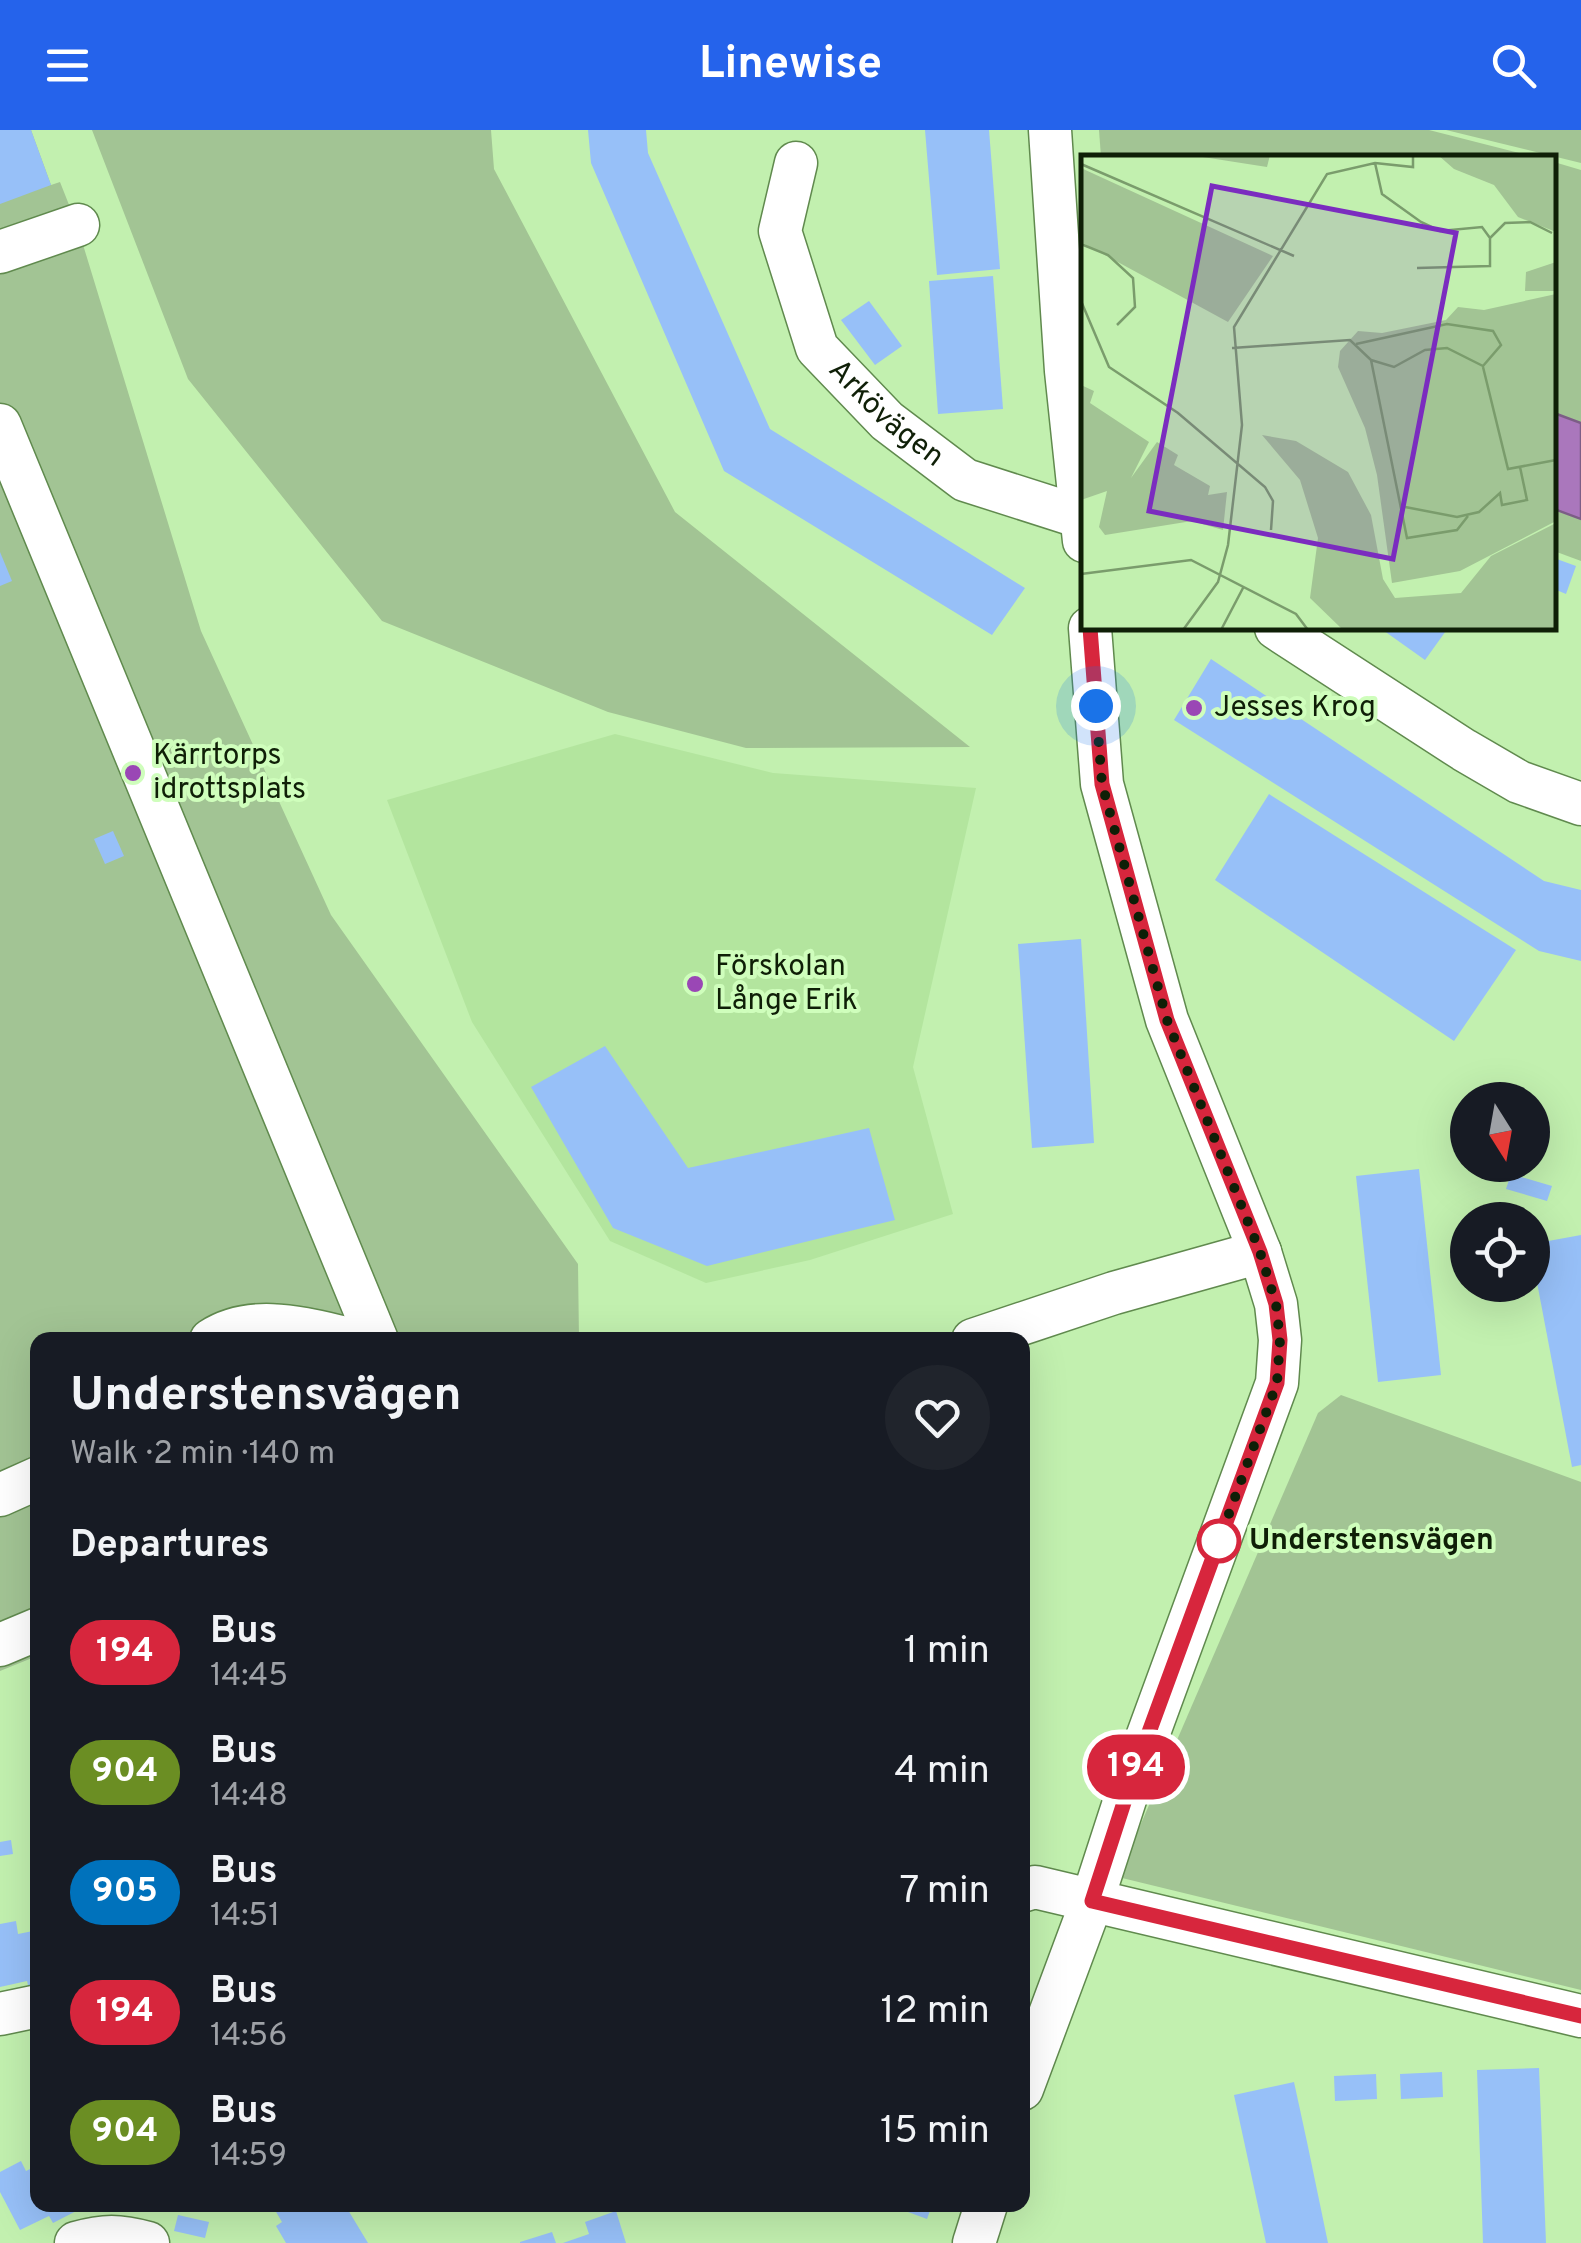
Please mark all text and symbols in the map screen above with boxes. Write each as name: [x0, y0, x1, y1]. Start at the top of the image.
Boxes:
text: Linewise: [699, 37, 882, 94]
icon: menu: [40, 38, 95, 93]
icon: search: [1486, 38, 1541, 93]
inset map: [1081, 155, 1556, 630]
street label: Arkövägen: [820, 352, 951, 476]
your location: [1071, 681, 1121, 731]
place label: Jesses Krog: [1214, 690, 1376, 727]
marker: Jesses Krog: [1183, 697, 1205, 719]
place label: Kärrtorps idrottsplats: [153, 738, 306, 809]
marker: Kärrtorps idrottsplats: [122, 762, 144, 784]
place label: Förskolan Långe Erik: [715, 949, 858, 1020]
marker: Förskolan Långe Erik: [684, 973, 706, 995]
north arrow: [1450, 1082, 1550, 1182]
map controls: [1450, 1082, 1550, 1302]
button: locate: [1450, 1202, 1550, 1302]
button: heart: [885, 1365, 990, 1470]
text: Understensvägen: [70, 1367, 462, 1427]
text: Walk · 2 min · 140 m: [70, 1435, 335, 1475]
marker: Understensvägen: [1198, 1520, 1240, 1562]
text: Departures: [70, 1522, 270, 1571]
place label: Understensvägen: [1249, 1523, 1494, 1560]
text: Bus: [210, 1608, 277, 1657]
text: 1 min: [904, 1628, 990, 1677]
text: 194: [96, 1630, 154, 1674]
text: 14:45: [210, 1657, 288, 1697]
text: Bus: [210, 1728, 277, 1777]
line badge: 194: [1078, 1734, 1194, 1800]
text: 194: [1107, 1745, 1165, 1789]
text: 4 min: [894, 1748, 990, 1797]
text: 904: [91, 1750, 159, 1794]
text: 14:48: [210, 1777, 288, 1817]
text: Bus: [210, 1848, 277, 1897]
text: 7 min: [900, 1868, 990, 1917]
text: 905: [92, 1870, 158, 1914]
text: 14:51: [210, 1897, 280, 1937]
text: Bus: [210, 1968, 277, 2017]
text: 12 min: [880, 1988, 990, 2037]
text: 194: [96, 1990, 154, 2034]
text: 14:56: [210, 2017, 287, 2057]
text: Bus: [210, 2088, 277, 2137]
text: 15 min: [880, 2108, 990, 2157]
text: 904: [91, 2110, 159, 2154]
text: 14:59: [210, 2137, 287, 2177]

